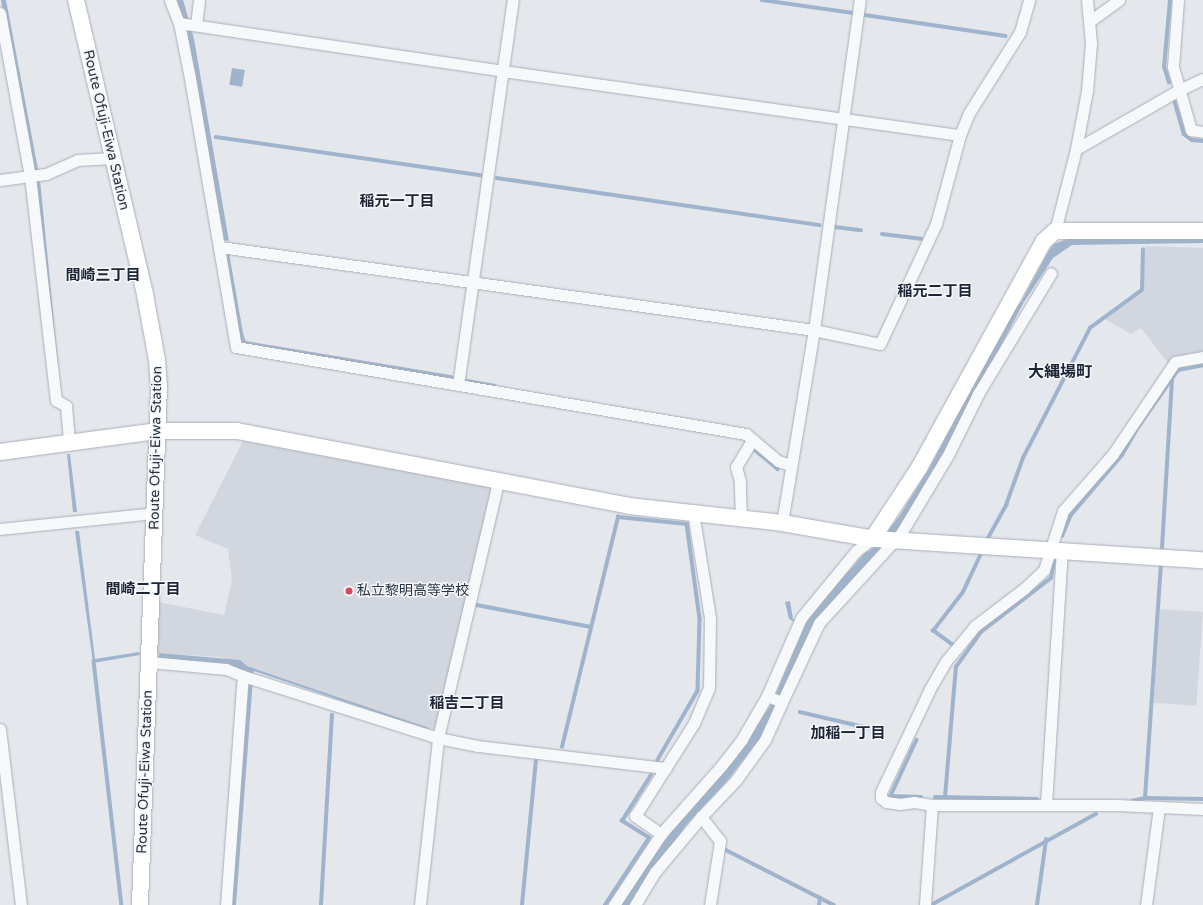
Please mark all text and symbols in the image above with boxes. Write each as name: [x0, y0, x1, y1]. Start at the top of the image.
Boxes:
street label: Route Ofuji-Eiwa Station: [79, 48, 133, 212]
district label: 稲元一丁目: [360, 193, 434, 211]
district label: 間崎三丁目: [66, 267, 140, 285]
district label: 稲元二丁目: [898, 283, 972, 301]
district label: 大縄場町: [1028, 362, 1092, 382]
street label: Route Ofuji-Eiwa Station: [146, 366, 166, 530]
district label: 間崎二丁目: [106, 581, 180, 599]
place label: 私立黎明高等学校: [357, 583, 469, 599]
marker: 私立黎明高等学校: [344, 586, 354, 596]
street label: Route Ofuji-Eiwa Station: [134, 690, 156, 854]
district label: 稲吉二丁目: [430, 695, 504, 713]
district label: 加稲一丁目: [811, 725, 885, 743]

